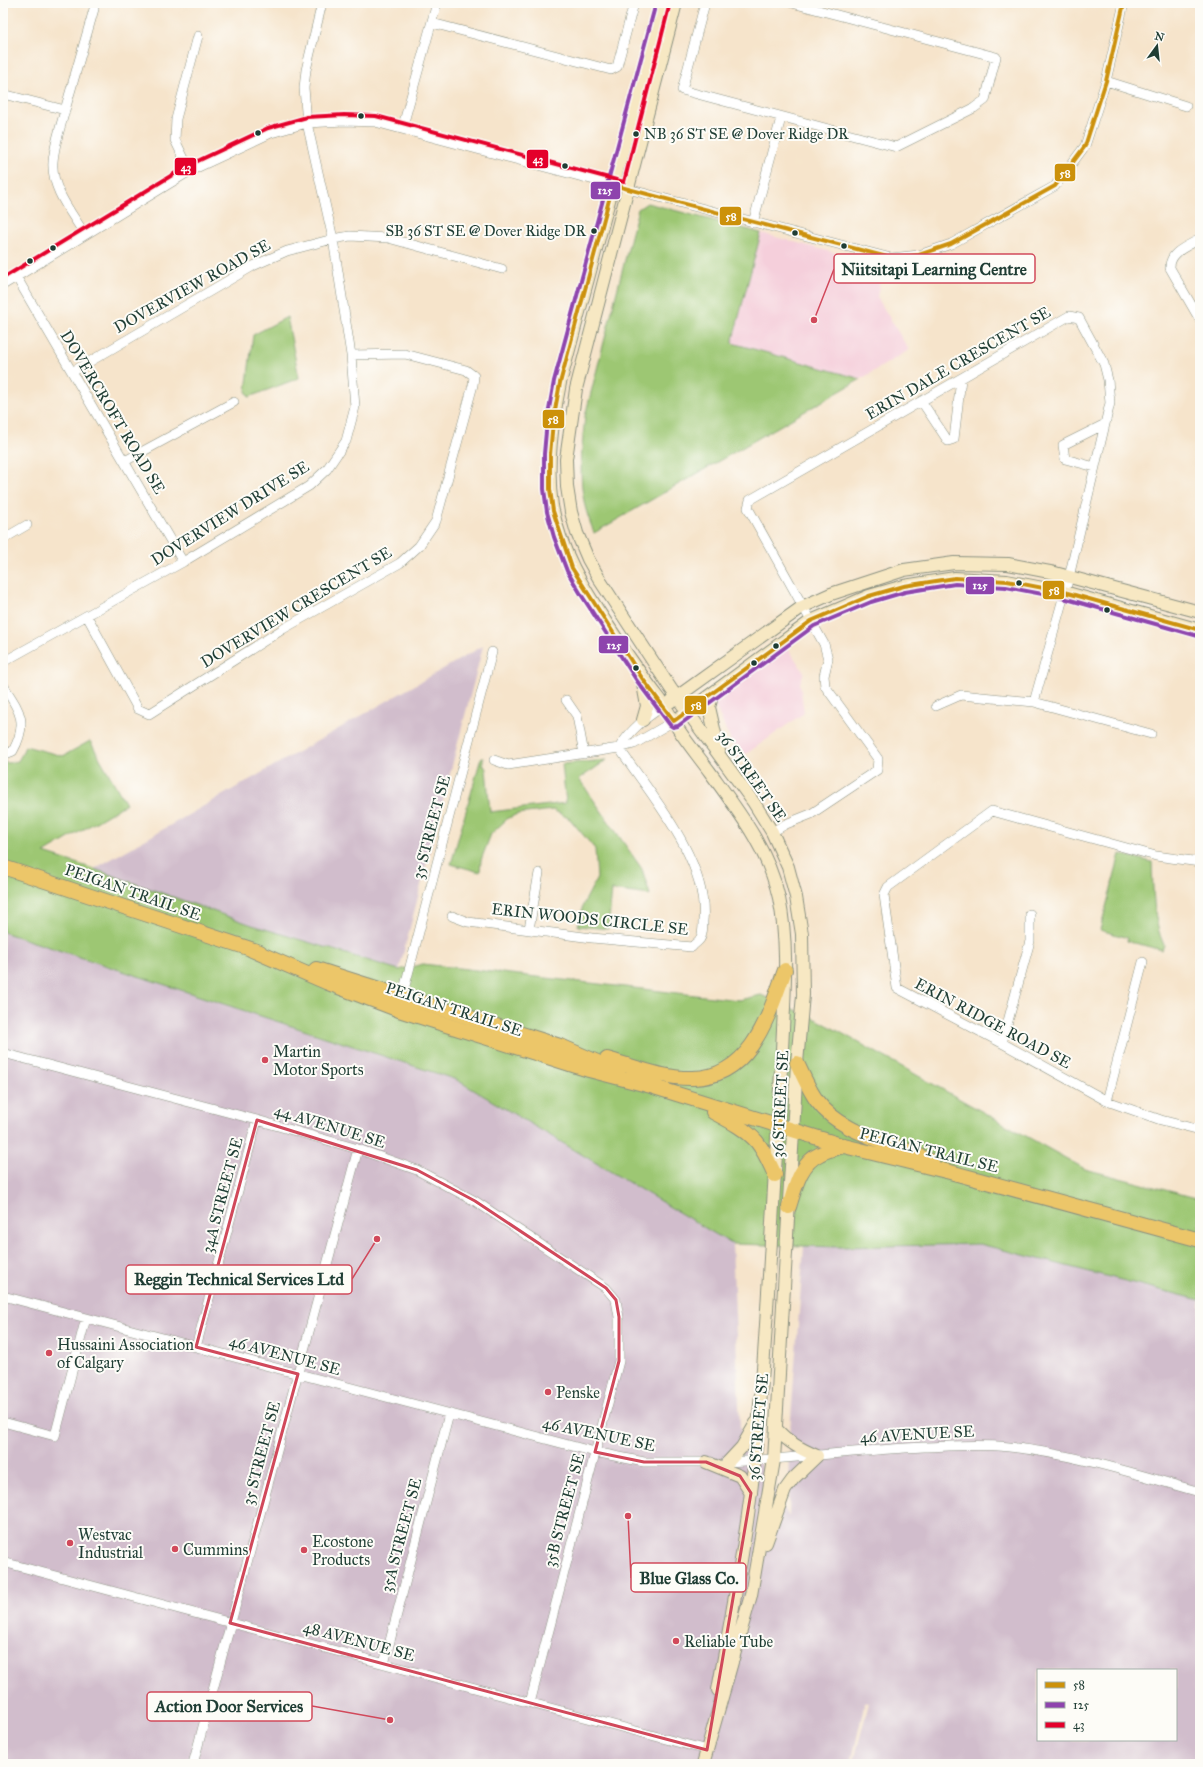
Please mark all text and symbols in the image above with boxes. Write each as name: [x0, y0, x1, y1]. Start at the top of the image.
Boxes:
north arrow: [1137, 26, 1177, 66]
text: N: [1153, 29, 1166, 44]
unlabelled marker: [356, 111, 366, 121]
place label: NB 36 ST SE @ Dover Ridge DR: [644, 125, 849, 143]
unlabelled marker: [253, 128, 263, 138]
marker: NB 36 ST SE @ Dover Ridge DR: [631, 129, 641, 139]
line badge: 43: [526, 149, 549, 169]
text: 43: [533, 153, 543, 167]
line badge: 43: [174, 157, 197, 176]
text: 43: [181, 161, 191, 175]
unlabelled marker: [560, 161, 570, 171]
line badge: 58: [1054, 163, 1076, 182]
text: 58: [1060, 167, 1071, 180]
line badge: 125: [590, 181, 621, 200]
text: 125: [598, 184, 613, 197]
line badge: 58: [719, 206, 742, 226]
text: 58: [726, 210, 737, 223]
place label: SB 36 ST SE @ Dover Ridge DR: [385, 222, 586, 240]
marker: SB 36 ST SE @ Dover Ridge DR: [589, 226, 599, 236]
unlabelled marker: [790, 228, 800, 238]
street label: DOVERVIEW ROAD SE: [111, 235, 273, 337]
unlabelled marker: [839, 241, 849, 251]
unlabelled marker: [48, 243, 58, 253]
callout: Niitsitapi Learning Centre: [834, 254, 1035, 283]
unlabelled marker: [25, 256, 35, 266]
text: Niitsitapi Learning Centre: [841, 259, 1027, 280]
street label: ERIN DALE CRESCENT SE: [862, 302, 1054, 424]
street label: DOVERCROFT ROAD SE: [57, 327, 169, 497]
line badge: 58: [542, 409, 565, 429]
text: 58: [548, 413, 559, 426]
street label: DOVERVIEW DRIVE SE: [148, 457, 312, 569]
street label: DOVERVIEW CRESCENT SE: [197, 542, 395, 672]
line badge: 125: [965, 576, 995, 595]
unlabelled marker: [1014, 578, 1024, 588]
text: 125: [973, 579, 988, 592]
line badge: 58: [1042, 580, 1065, 600]
text: 58: [1049, 584, 1060, 597]
unlabelled marker: [1102, 605, 1112, 615]
line badge: 125: [598, 635, 629, 654]
text: 125: [607, 639, 622, 652]
unlabelled marker: [771, 641, 781, 651]
unlabelled marker: [749, 658, 759, 668]
unlabelled marker: [631, 663, 641, 673]
line badge: 58: [684, 695, 707, 715]
text: 58: [691, 699, 702, 712]
street label: 36 STREET SE: [713, 727, 791, 825]
street label: 35 STREET SE: [408, 773, 454, 881]
street label: PEIGAN TRAIL SE: [63, 860, 203, 924]
street label: ERIN WOODS CIRCLE SE: [490, 899, 690, 939]
street label: ERIN RIDGE ROAD SE: [912, 974, 1074, 1072]
street label: PEIGAN TRAIL SE: [383, 978, 525, 1040]
place label: Martin Motor Sports: [273, 1042, 364, 1079]
street label: 36 STREET SE: [768, 1050, 792, 1158]
marker: Martin Motor Sports: [260, 1055, 270, 1065]
street label: 44 AVENUE SE: [272, 1100, 388, 1152]
street label: PEIGAN TRAIL SE: [858, 1124, 1000, 1176]
street label: 34A STREET SE: [197, 1135, 247, 1255]
callout: Reggin Technical Services Ltd: [126, 1265, 352, 1294]
text: Reggin Technical Services Ltd: [134, 1269, 345, 1290]
street label: 46 AVENUE SE: [227, 1331, 343, 1379]
place label: Hussaini Association of Calgary: [57, 1335, 194, 1373]
marker: Hussaini Association of Calgary: [44, 1348, 54, 1358]
street label: 36 STREET SE: [744, 1373, 772, 1481]
place label: Penske: [556, 1383, 600, 1402]
marker: Penske: [543, 1387, 553, 1397]
street label: 35 STREET SE: [238, 1399, 284, 1507]
street label: 46 AVENUE SE: [541, 1413, 657, 1455]
street label: 46 AVENUE SE: [859, 1422, 975, 1446]
street label: 35B STREET SE: [540, 1451, 588, 1569]
street label: 35A STREET SE: [377, 1476, 425, 1594]
place label: Westvac Industrial: [78, 1525, 144, 1562]
place label: Ecostone Products: [312, 1532, 374, 1569]
marker: Westvac Industrial: [65, 1538, 75, 1548]
place label: Cummins: [183, 1540, 248, 1559]
marker: Cummins: [170, 1544, 180, 1554]
marker: Ecostone Products: [299, 1545, 309, 1555]
callout: Blue Glass Co.: [631, 1563, 746, 1592]
text: Blue Glass Co.: [639, 1568, 739, 1589]
street label: 48 AVENUE SE: [301, 1617, 417, 1665]
place label: Reliable Tube: [684, 1632, 773, 1651]
marker: Reliable Tube: [671, 1636, 681, 1646]
legend: [1037, 1669, 1177, 1741]
text: 58: [1073, 1678, 1085, 1692]
callout: Action Door Services: [147, 1692, 312, 1721]
text: Action Door Services: [154, 1696, 303, 1717]
text: 125: [1073, 1698, 1090, 1712]
text: 43: [1073, 1718, 1085, 1732]

